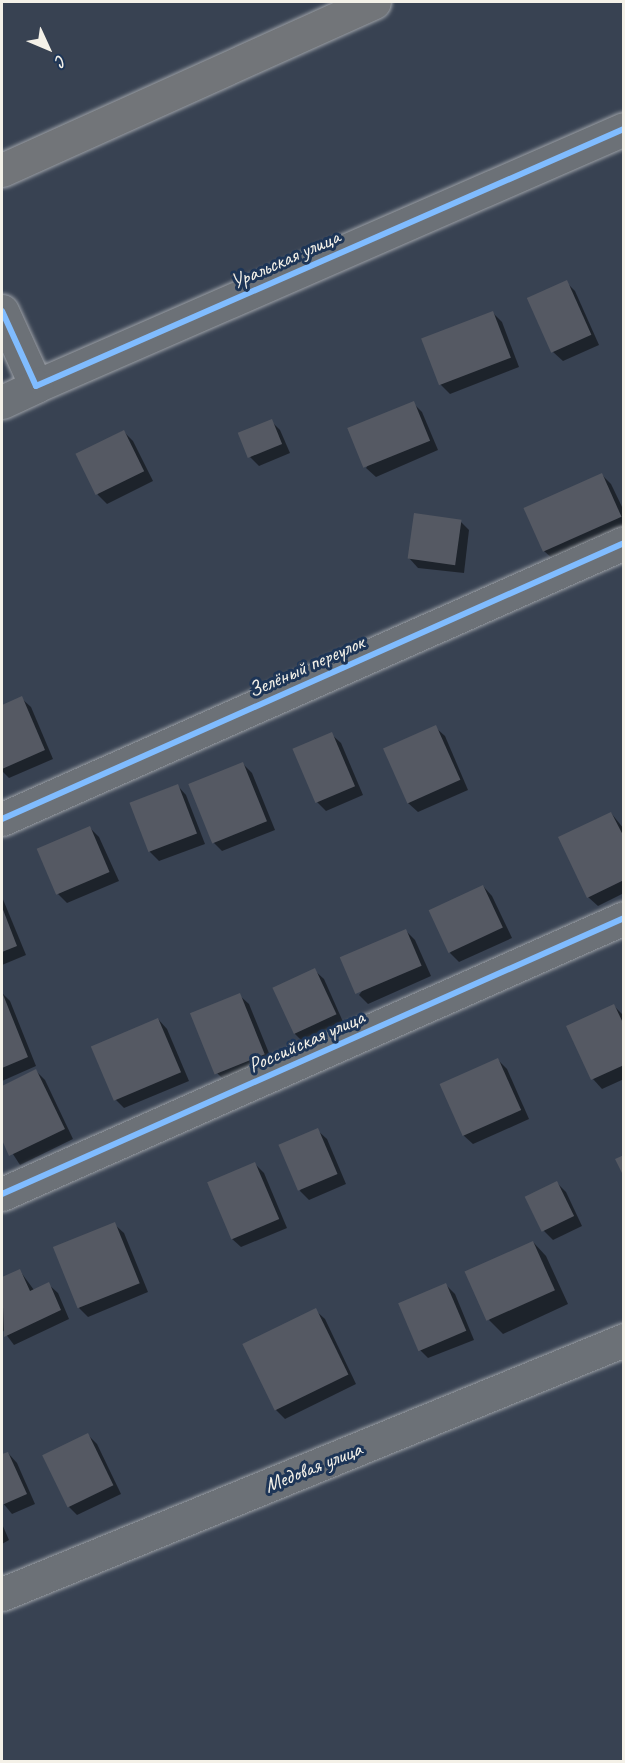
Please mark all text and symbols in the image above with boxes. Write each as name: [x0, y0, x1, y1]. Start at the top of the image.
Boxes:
north arrow: [18, 18, 78, 78]
text: С: [51, 51, 71, 70]
street label: Уральская улица: [227, 224, 343, 294]
street label: Зелёный переулок: [244, 629, 368, 703]
street label: Российская улица: [243, 1004, 369, 1078]
street label: Медовая улица: [260, 1436, 366, 1498]

